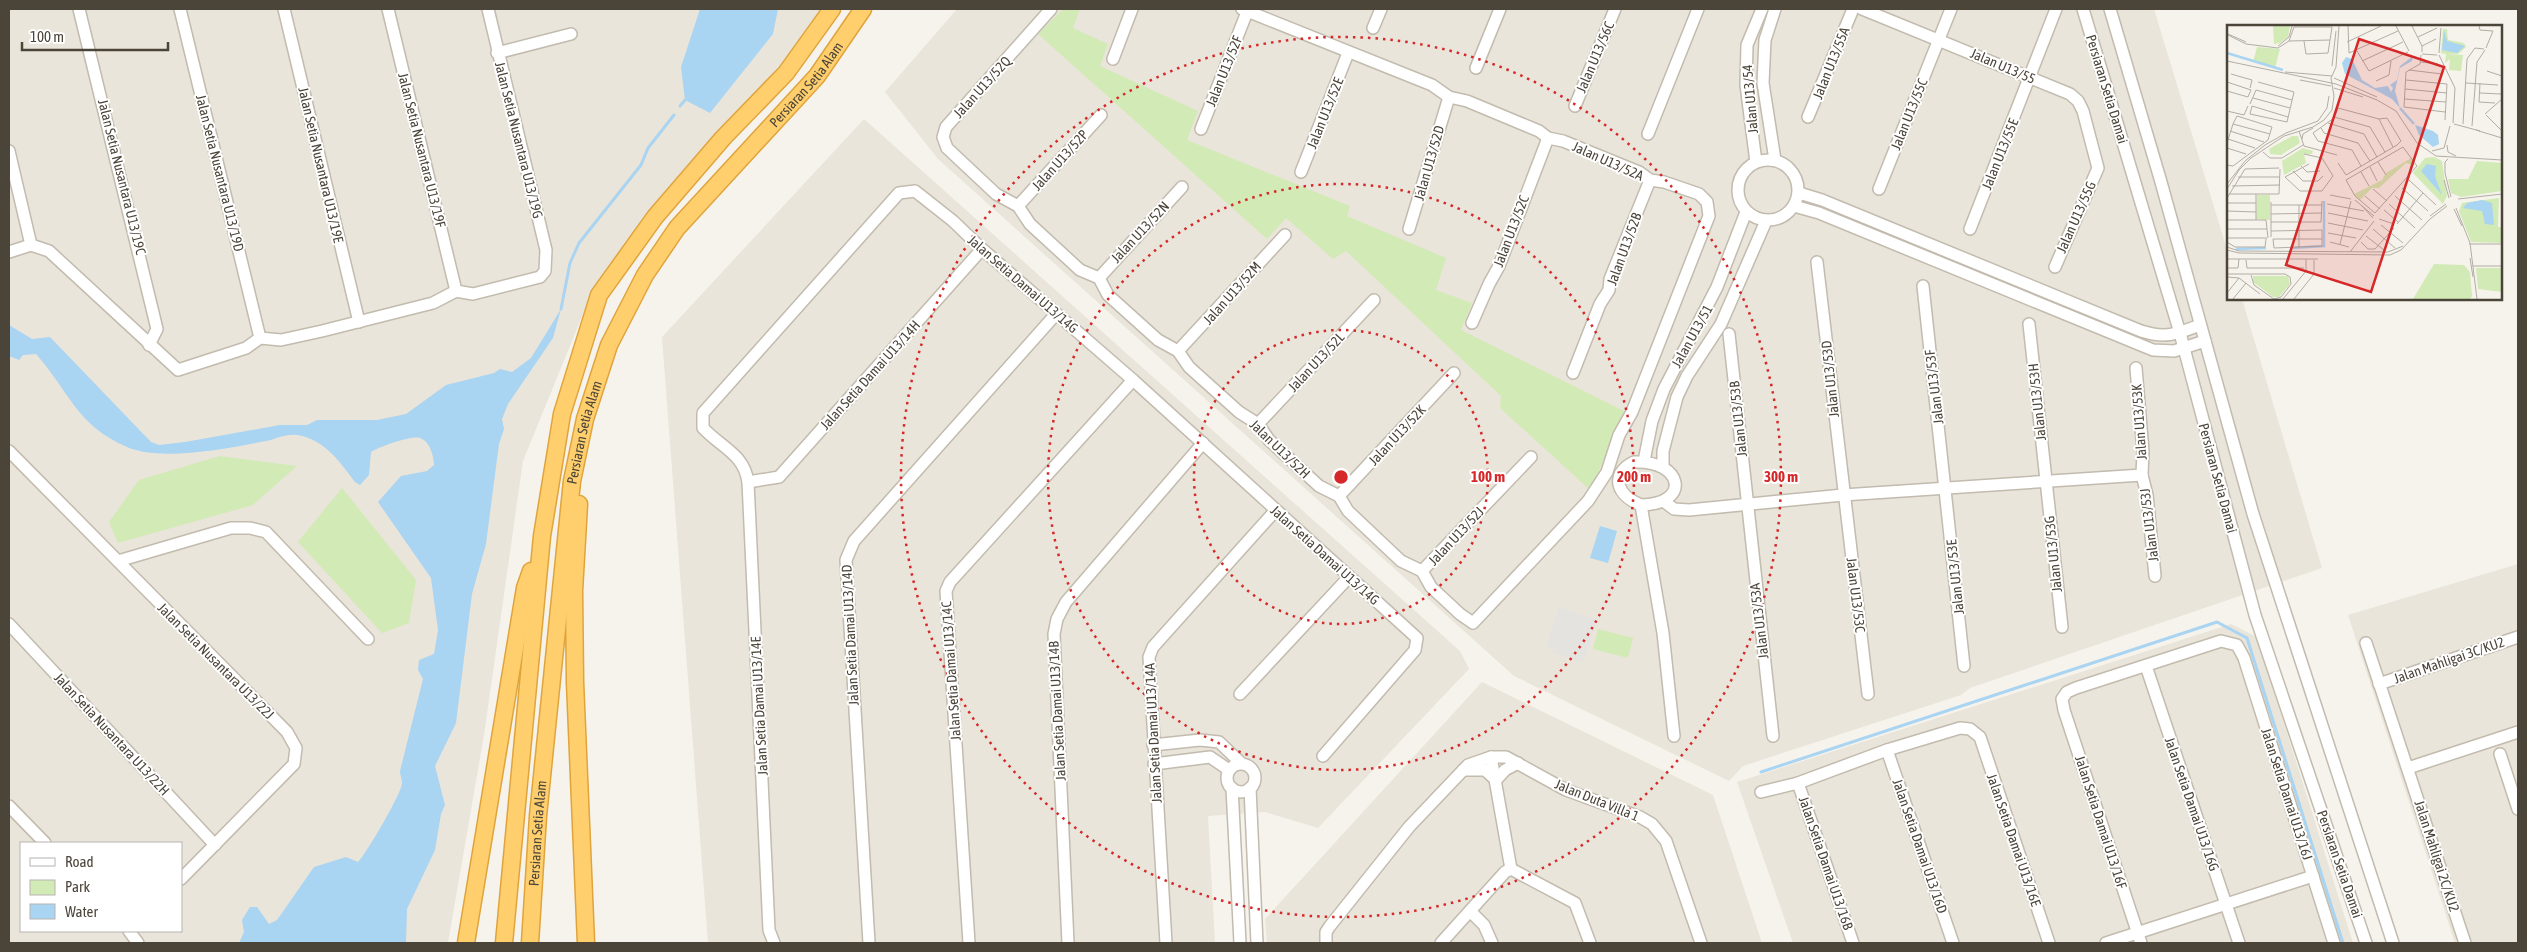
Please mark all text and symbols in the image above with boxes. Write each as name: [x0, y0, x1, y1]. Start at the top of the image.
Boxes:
street label: Jalan U13/56C: [1573, 18, 1617, 95]
scale bar: [22, 20, 169, 52]
street label: Jalan U13/55A: [1809, 25, 1853, 101]
inset map: [2227, 25, 2502, 300]
text: 100 m: [30, 28, 64, 45]
street label: Jalan U13/52F: [1203, 33, 1246, 109]
street label: Persiaran Setia Damai: [2083, 33, 2131, 145]
street label: Persiaran Setia Alam: [766, 39, 846, 130]
street label: Jalan U13/55: [1968, 45, 2038, 87]
street label: Jalan U13/52Q: [950, 52, 1014, 121]
street label: Jalan Setia Nusantara U13/19G: [492, 60, 546, 220]
street label: Jalan U13/54: [1739, 63, 1761, 134]
street label: Jalan Setia Nusantara U13/19F: [395, 71, 449, 229]
street label: Jalan U13/52E: [1303, 75, 1347, 151]
street label: Jalan U13/55C: [1887, 75, 1931, 152]
street label: Jalan Setia Nusantara U13/19E: [295, 86, 347, 244]
street label: Jalan Setia Nusantara U13/19D: [193, 93, 247, 253]
street label: Jalan Setia Nusantara U13/19C: [95, 98, 149, 257]
street label: Jalan U13/55E: [1978, 116, 2022, 192]
street label: Jalan U13/52D: [1411, 124, 1447, 202]
street label: Jalan U13/52P: [1029, 126, 1091, 194]
street label: Jalan U13/52A: [1570, 138, 1646, 184]
street label: Jalan U13/55G: [2053, 179, 2099, 255]
street label: Jalan U13/52C: [1490, 192, 1532, 269]
street label: Jalan U13/52N: [1108, 198, 1172, 266]
street label: Jalan U13/52B: [1604, 210, 1645, 287]
street label: Jalan Setia Damai U13/14G: [965, 232, 1081, 336]
street label: Jalan U13/52M: [1200, 258, 1264, 328]
street label: Jalan U13/51: [1668, 302, 1716, 370]
street label: Jalan Setia Damai U13/14H: [817, 317, 923, 433]
street label: Jalan U13/52L: [1285, 329, 1348, 395]
street label: Jalan U13/53D: [1818, 340, 1842, 418]
street label: Jalan U13/53F: [1921, 349, 1947, 425]
street label: Jalan U13/53H: [2025, 363, 2049, 441]
street label: Persiaran Setia Alam: [564, 379, 605, 486]
street label: Jalan U13/53B: [1726, 380, 1750, 458]
street label: Jalan U13/53K: [2128, 383, 2150, 461]
street label: Jalan U13/52K: [1365, 402, 1429, 468]
street label: Jalan U13/52H: [1247, 416, 1313, 482]
street label: Persiaran Setia Damai: [2196, 421, 2240, 535]
centre of rings: [1332, 468, 1350, 486]
text: 100 m: [1471, 468, 1505, 485]
text: 200 m: [1617, 468, 1651, 485]
text: 300 m: [1764, 468, 1798, 485]
street label: Jalan U13/53J: [2137, 487, 2161, 563]
street label: Jalan Setia Damai U13/14G: [1267, 502, 1383, 608]
street label: Jalan U13/52J: [1425, 504, 1487, 568]
street label: Jalan U13/53G: [2041, 515, 2065, 593]
street label: Jalan U13/53E: [1943, 539, 1967, 615]
street label: Jalan U13/53C: [1843, 557, 1869, 634]
street label: Jalan Setia Damai U13/14D: [838, 564, 862, 706]
street label: Jalan U13/53A: [1746, 582, 1772, 660]
street label: Jalan Setia Nusantara U13/22J: [155, 600, 277, 722]
street label: Jalan Setia Damai U13/14C: [938, 600, 964, 741]
street label: Jalan Mahligai 3C/KU2: [2391, 634, 2507, 686]
street label: Jalan Setia Damai U13/14E: [747, 636, 771, 776]
street label: Jalan Setia Damai U13/14B: [1045, 640, 1069, 781]
street label: Jalan Setia Damai U13/14A: [1141, 663, 1165, 803]
street label: Jalan Setia Nusantara U13/22H: [51, 670, 173, 798]
street label: Jalan Setia Damai U13/16J: [2258, 726, 2316, 862]
street label: Jalan Setia Damai U13/16G: [2162, 735, 2222, 873]
street label: Jalan Setia Damai U13/16F: [2072, 753, 2130, 891]
street label: Jalan Setia Damai U13/16E: [1984, 772, 2044, 908]
street label: Jalan Duta Villa 1: [1553, 776, 1641, 824]
street label: Jalan Setia Damai U13/16D: [1889, 777, 1951, 915]
street label: Persiaran Setia Alam: [526, 780, 550, 887]
street label: Jalan Setia Damai U13/16B: [1796, 794, 1856, 932]
street label: Jalan Mahligai 2C/KU2: [2411, 798, 2463, 914]
street label: Persiaran Setia Damai: [2314, 808, 2366, 920]
legend: [20, 842, 182, 932]
text: Road: [65, 853, 94, 870]
text: Park: [65, 878, 90, 895]
text: Water: [65, 903, 98, 920]

